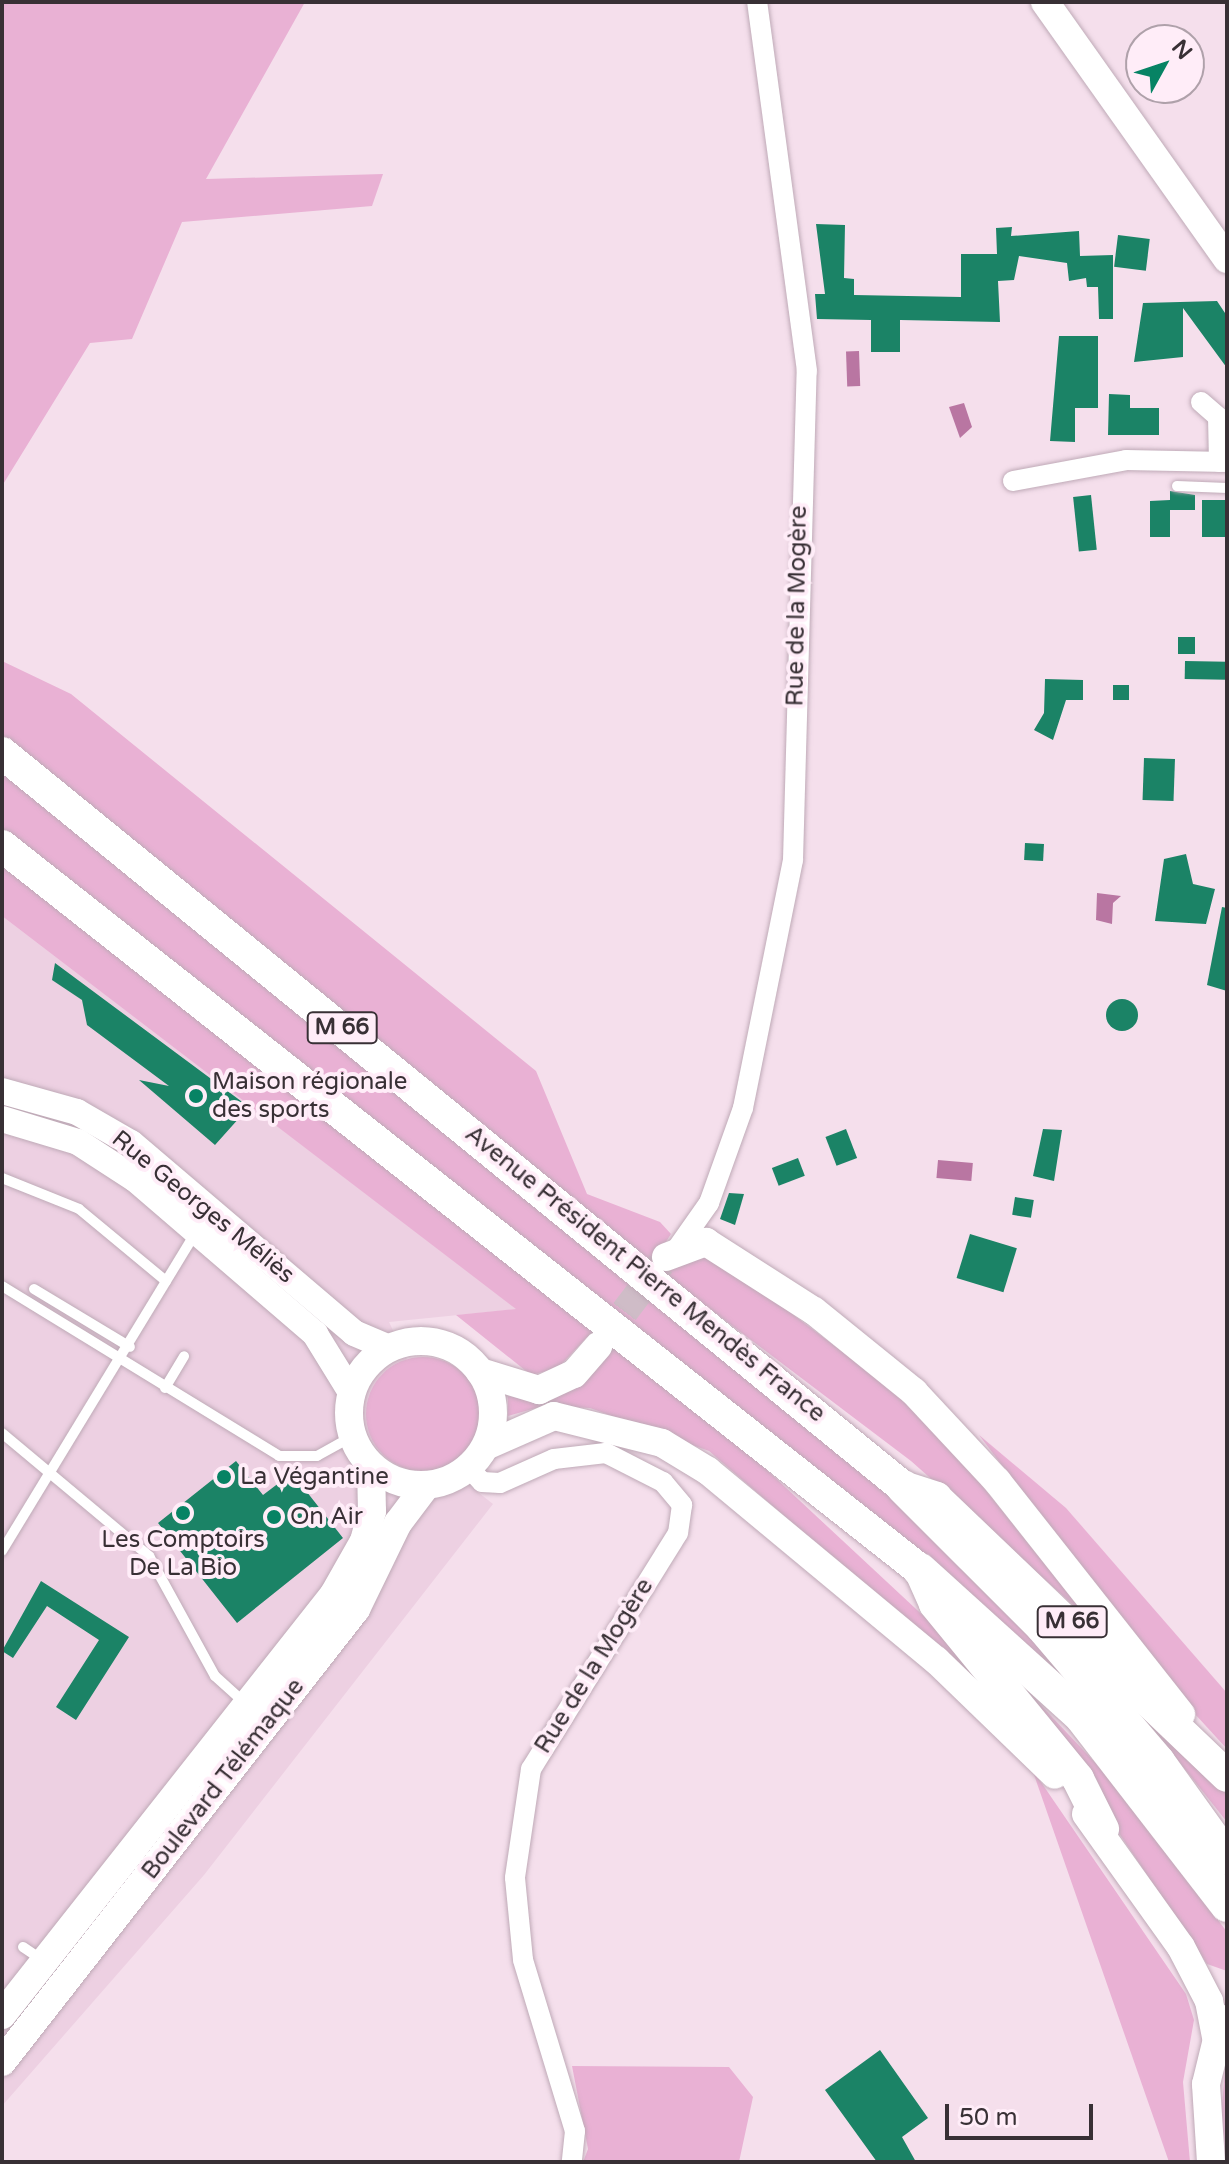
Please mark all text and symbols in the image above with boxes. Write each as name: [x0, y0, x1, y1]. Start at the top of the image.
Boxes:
north arrow: [1125, 24, 1205, 104]
text: N: [1166, 35, 1197, 65]
street label: Rue de la Mogère: [781, 505, 813, 707]
road number: M 66: [306, 1010, 378, 1046]
place label: Maison régionale des sports: [212, 1068, 407, 1124]
marker: Maison régionale des sports: [187, 1087, 205, 1105]
street label: Avenue Président Pierre Mendès France: [459, 1120, 831, 1428]
street label: Rue Georges Méliès: [106, 1124, 300, 1290]
place label: La Végantine: [240, 1463, 389, 1491]
marker: La Végantine: [215, 1468, 233, 1486]
place label: On Air: [290, 1503, 363, 1531]
marker: Les Comptoirs De La Bio: [174, 1504, 192, 1522]
marker: On Air: [265, 1508, 283, 1526]
place label: Les Comptoirs De La Bio: [101, 1526, 265, 1582]
street label: Rue de la Mogère: [529, 1573, 659, 1759]
road number: M 66: [1036, 1604, 1108, 1640]
street label: Boulevard Télémaque: [136, 1673, 310, 1885]
scale bar: [949, 2088, 1097, 2138]
text: 50 m: [959, 2103, 1017, 2132]

